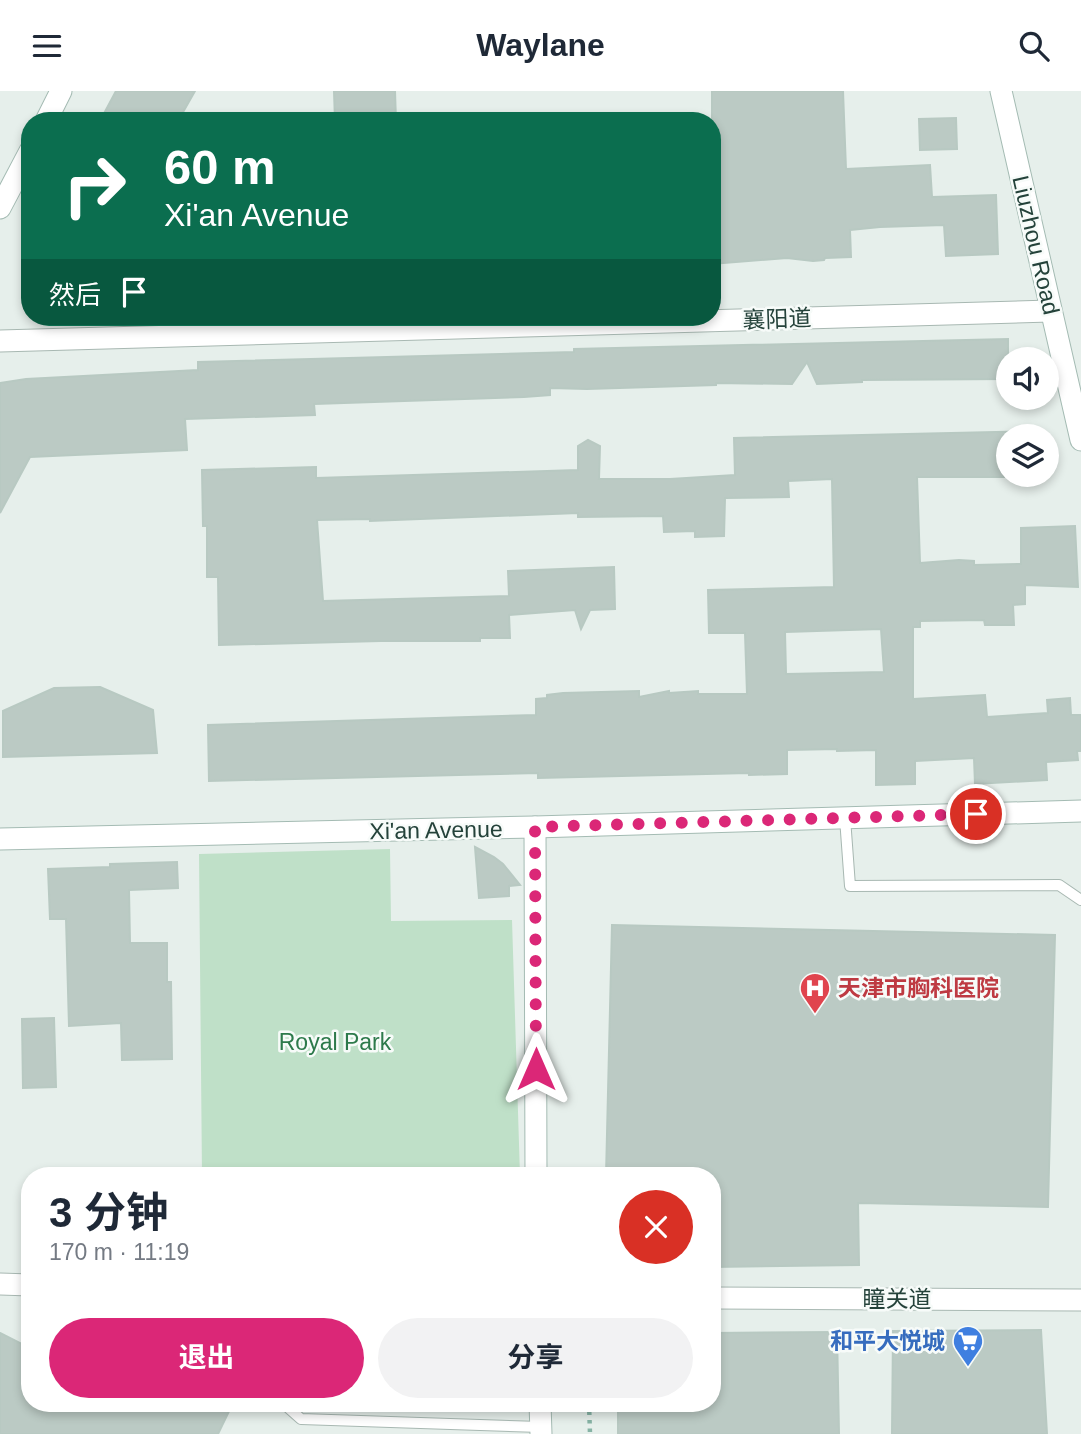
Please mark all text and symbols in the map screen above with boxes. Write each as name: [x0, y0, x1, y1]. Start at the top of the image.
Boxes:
icon: menu: [28, 27, 66, 65]
text: Waylane: [476, 27, 605, 63]
icon: search: [1015, 27, 1053, 65]
icon: right: [49, 140, 140, 231]
text: 60 m: [164, 140, 276, 194]
street label: Liuzhou Road: [1007, 173, 1065, 317]
text: Xi'an Avenue: [164, 197, 349, 233]
icon: arrive: [115, 273, 153, 311]
text: 然后: [49, 280, 101, 310]
street label: 襄阳道: [742, 305, 812, 333]
map controls: [996, 347, 1059, 487]
button: sound: [996, 347, 1059, 410]
button: layers: [996, 424, 1059, 487]
pin: [946, 784, 1006, 844]
icon: arrive: [957, 795, 995, 833]
street label: Xi'an Avenue: [369, 816, 503, 844]
hospital icon: 天津市胸科医院: [798, 971, 832, 1015]
place label: 天津市胸科医院: [838, 975, 999, 1001]
park label: Royal Park: [279, 1029, 392, 1055]
position arrow: [499, 1032, 573, 1106]
text: 3 分钟: [49, 1189, 168, 1236]
button: close: [619, 1190, 693, 1264]
text: 170 m · 11:19: [49, 1239, 189, 1265]
street label: 瞳关道: [863, 1286, 932, 1312]
button: 退出: [49, 1318, 364, 1398]
button: 分享: [378, 1318, 693, 1398]
supermarket icon: 和平大悦城: [951, 1324, 985, 1368]
place label: 和平大悦城: [830, 1328, 945, 1354]

